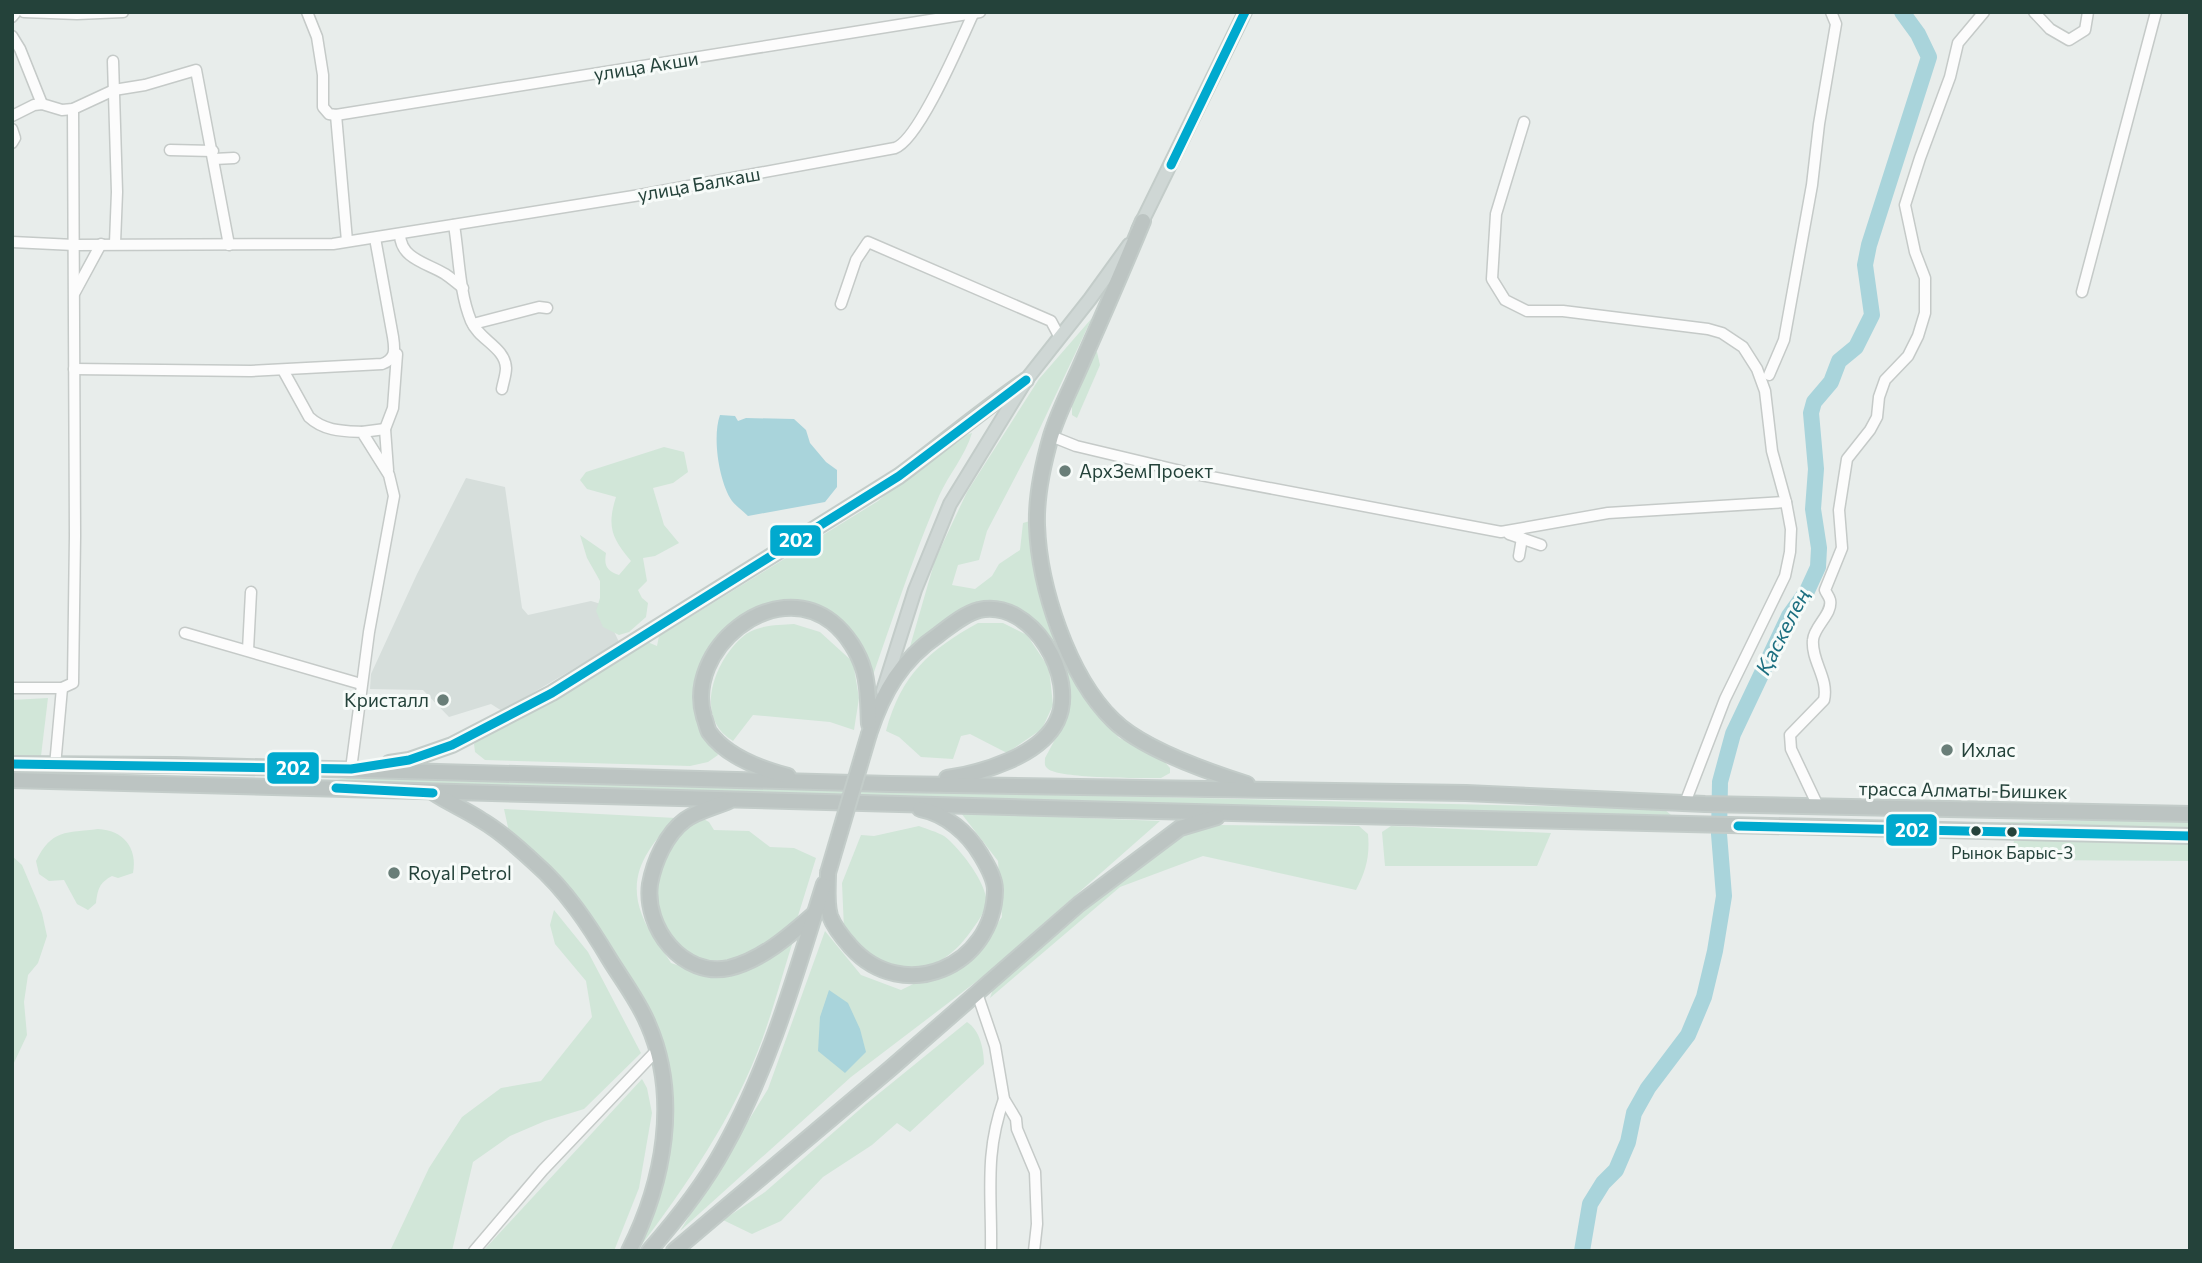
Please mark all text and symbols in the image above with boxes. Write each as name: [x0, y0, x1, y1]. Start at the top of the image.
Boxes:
street label: улица Акши: [592, 46, 700, 85]
street label: улица Балкаш: [636, 161, 762, 206]
place label: АрхЗемПроект: [1079, 459, 1213, 482]
marker: АрхЗемПроект: [1057, 463, 1073, 479]
line badge: 202: [769, 524, 822, 557]
text: 202: [779, 528, 813, 551]
water label: Қаскелең: [1749, 584, 1814, 679]
place label: Кристалл: [344, 688, 429, 711]
marker: Кристалл: [435, 692, 451, 708]
place label: Ихлас: [1961, 738, 2016, 761]
marker: Ихлас: [1939, 742, 1955, 758]
line badge: 202: [266, 751, 320, 785]
text: 202: [276, 756, 310, 779]
street label: трасса Алматы-Бишкек: [1858, 776, 2068, 803]
line badge: 202: [1885, 813, 1938, 847]
text: 202: [1895, 818, 1929, 841]
unlabelled marker: [1969, 824, 1983, 838]
marker: Рынок Барыс-3: [2005, 825, 2019, 839]
place label: Рынок Барыс-3: [1951, 842, 2073, 863]
place label: Royal Petrol: [408, 861, 512, 884]
marker: Royal Petrol: [386, 865, 402, 881]

